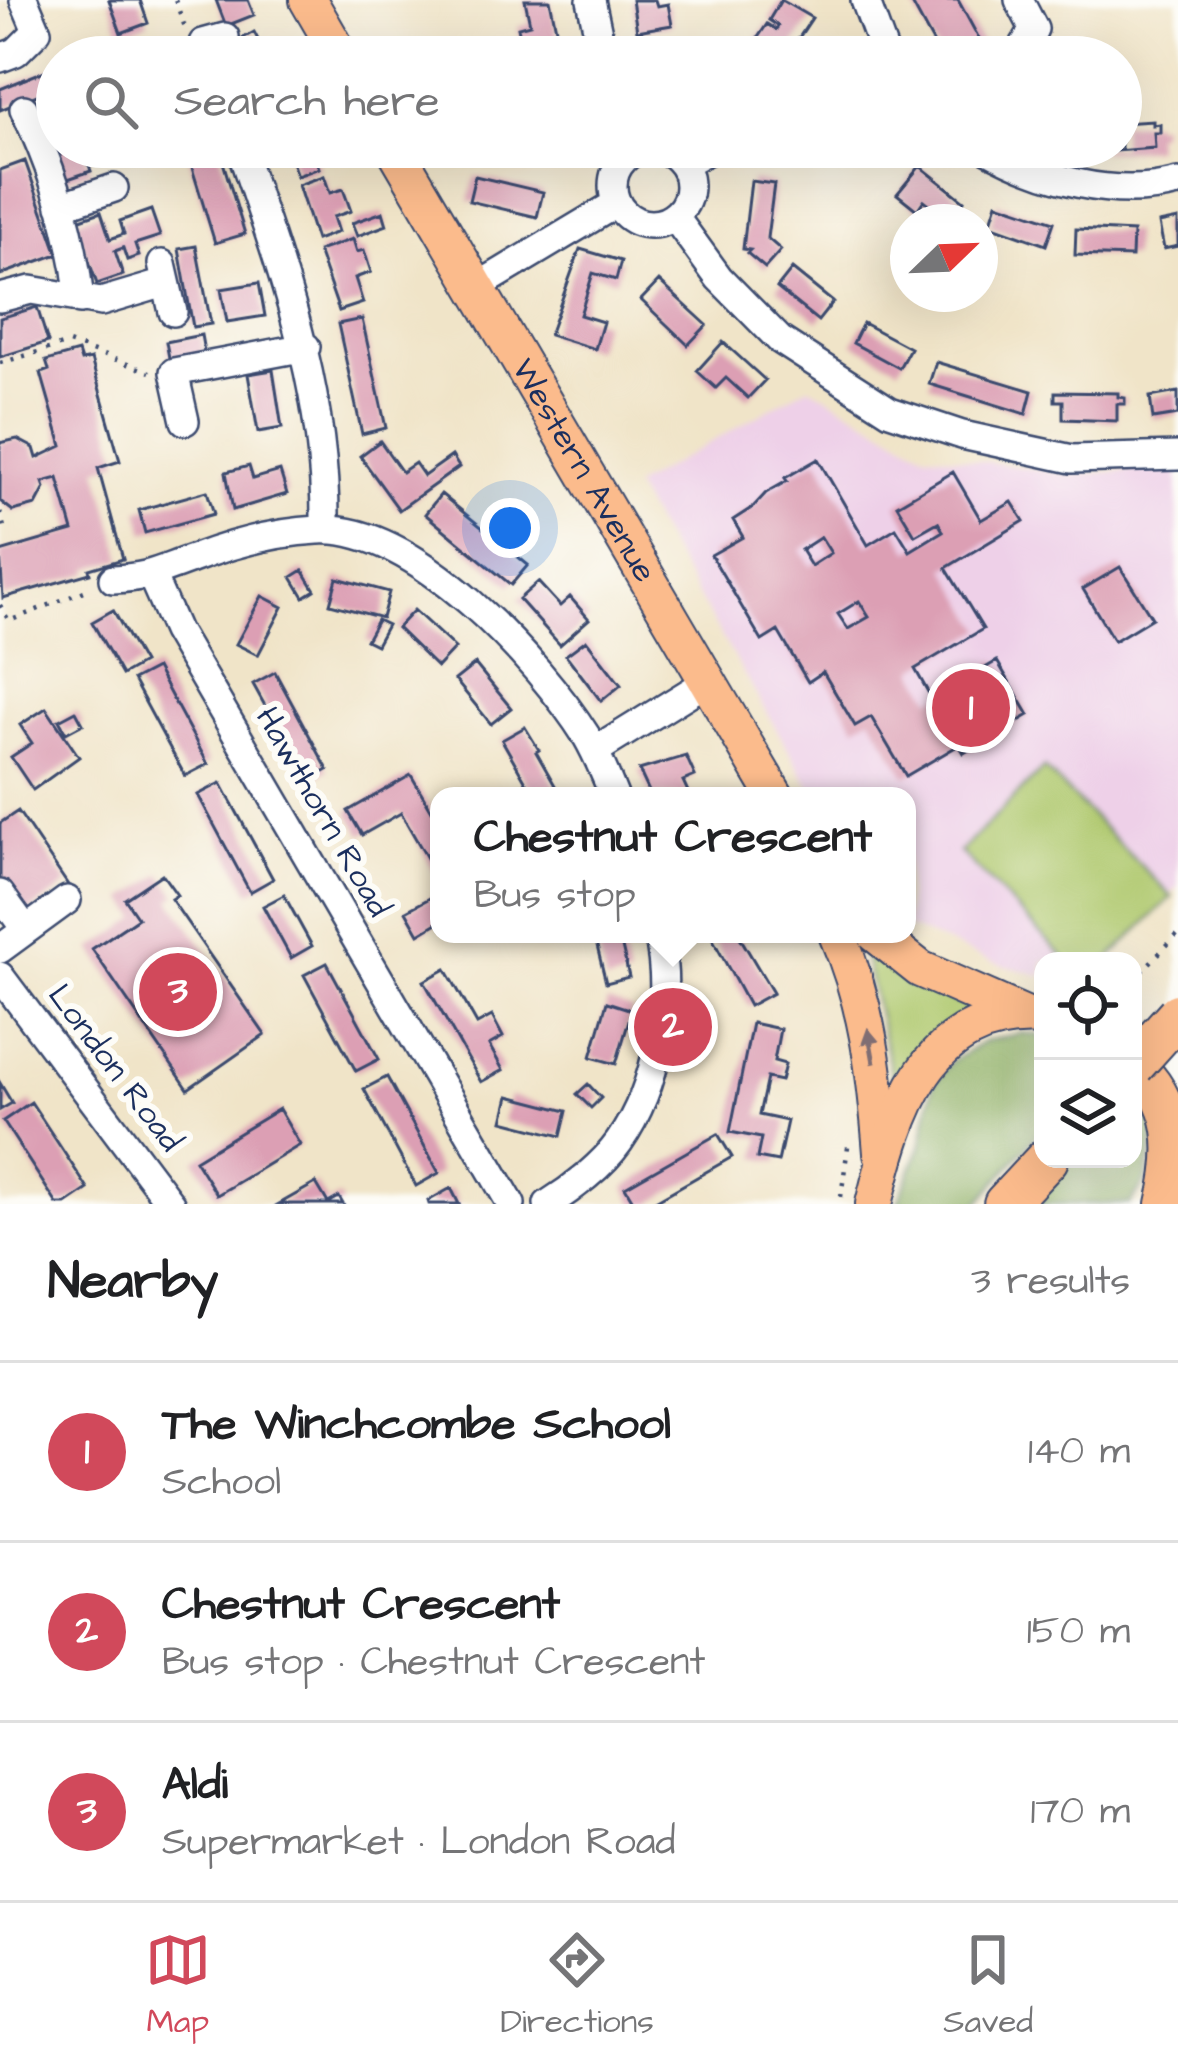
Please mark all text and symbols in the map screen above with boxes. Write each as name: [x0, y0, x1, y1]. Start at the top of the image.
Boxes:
search box: [36, 36, 1142, 168]
icon: search: [78, 69, 144, 135]
text: Search here: [174, 71, 440, 133]
north arrow: [890, 204, 998, 312]
street label: Western Avenue: [500, 350, 667, 591]
your location: [480, 498, 540, 558]
pin: 1: [932, 663, 1010, 753]
street label: Hawthorn Road: [244, 699, 402, 926]
popup: [430, 787, 916, 943]
text: Chestnut Crescent: [474, 807, 872, 869]
text: Bus stop: [474, 869, 636, 923]
pin: 3: [139, 947, 217, 1037]
map controls: [1034, 952, 1142, 1168]
button: locate: [1034, 952, 1142, 1060]
street label: London Road: [37, 975, 193, 1161]
pin: 2: [634, 982, 712, 1072]
one-way arrow: [861, 1026, 880, 1064]
button: layers: [1034, 1060, 1142, 1168]
text: Nearby: [48, 1247, 218, 1318]
text: 3 results: [971, 1255, 1130, 1309]
text: The Winchcombe School: [162, 1394, 671, 1456]
text: 1: [85, 1425, 90, 1479]
text: 140 m: [1028, 1425, 1130, 1479]
text: School: [162, 1456, 281, 1510]
text: Chestnut Crescent: [162, 1574, 560, 1636]
text: 2: [76, 1605, 98, 1659]
text: 150 m: [1027, 1605, 1130, 1659]
text: Bus stop · Chestnut Crescent: [162, 1636, 705, 1690]
text: Aldi: [162, 1754, 228, 1816]
text: 3: [77, 1785, 97, 1839]
text: 170 m: [1030, 1785, 1130, 1839]
text: Supermarket · London Road: [162, 1816, 676, 1870]
tab: Map: [145, 1927, 211, 2045]
tab: Directions: [500, 1927, 654, 2045]
tab: Saved: [943, 1927, 1033, 2045]

